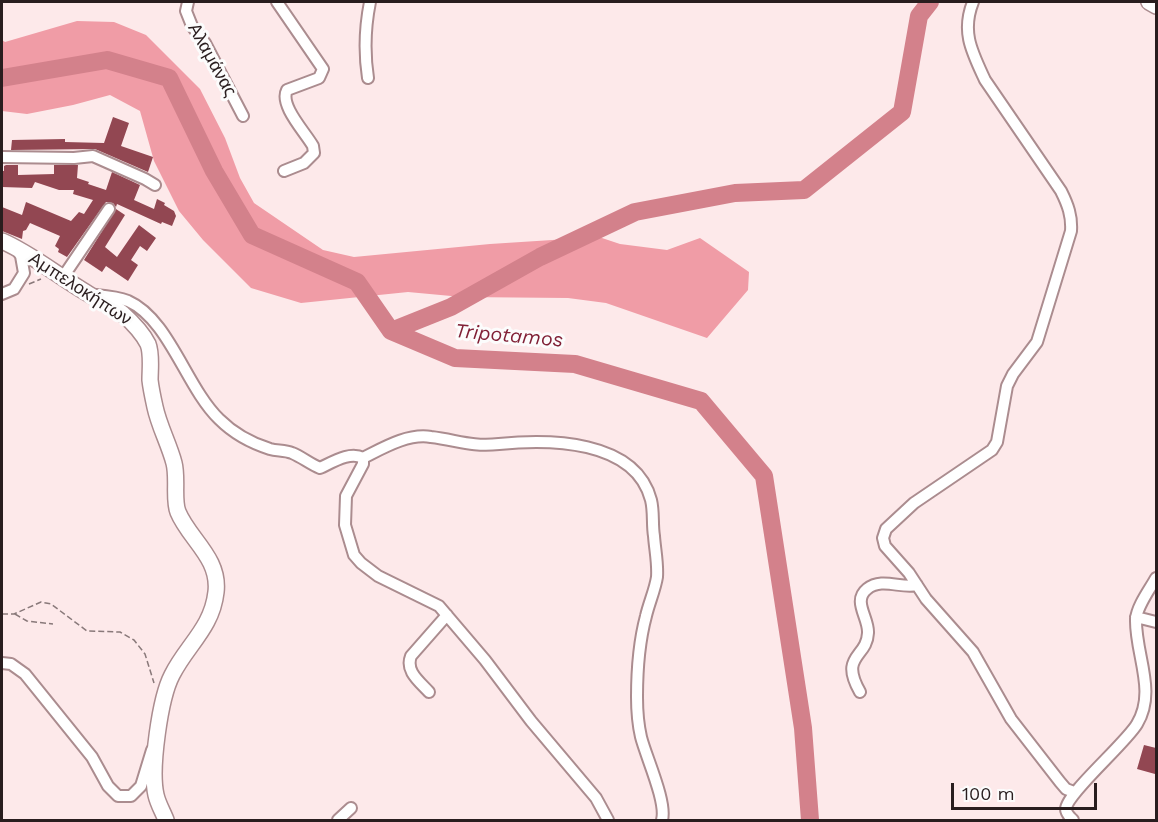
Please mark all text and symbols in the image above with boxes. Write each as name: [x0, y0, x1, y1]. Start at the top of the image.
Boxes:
street label: Αλαμάνας: [183, 19, 241, 101]
street label: Αμπελοκήπων: [24, 248, 136, 330]
water label: Tripotamos: [454, 319, 564, 353]
scale bar: [954, 771, 1100, 809]
text: 100 m: [962, 783, 1015, 804]

